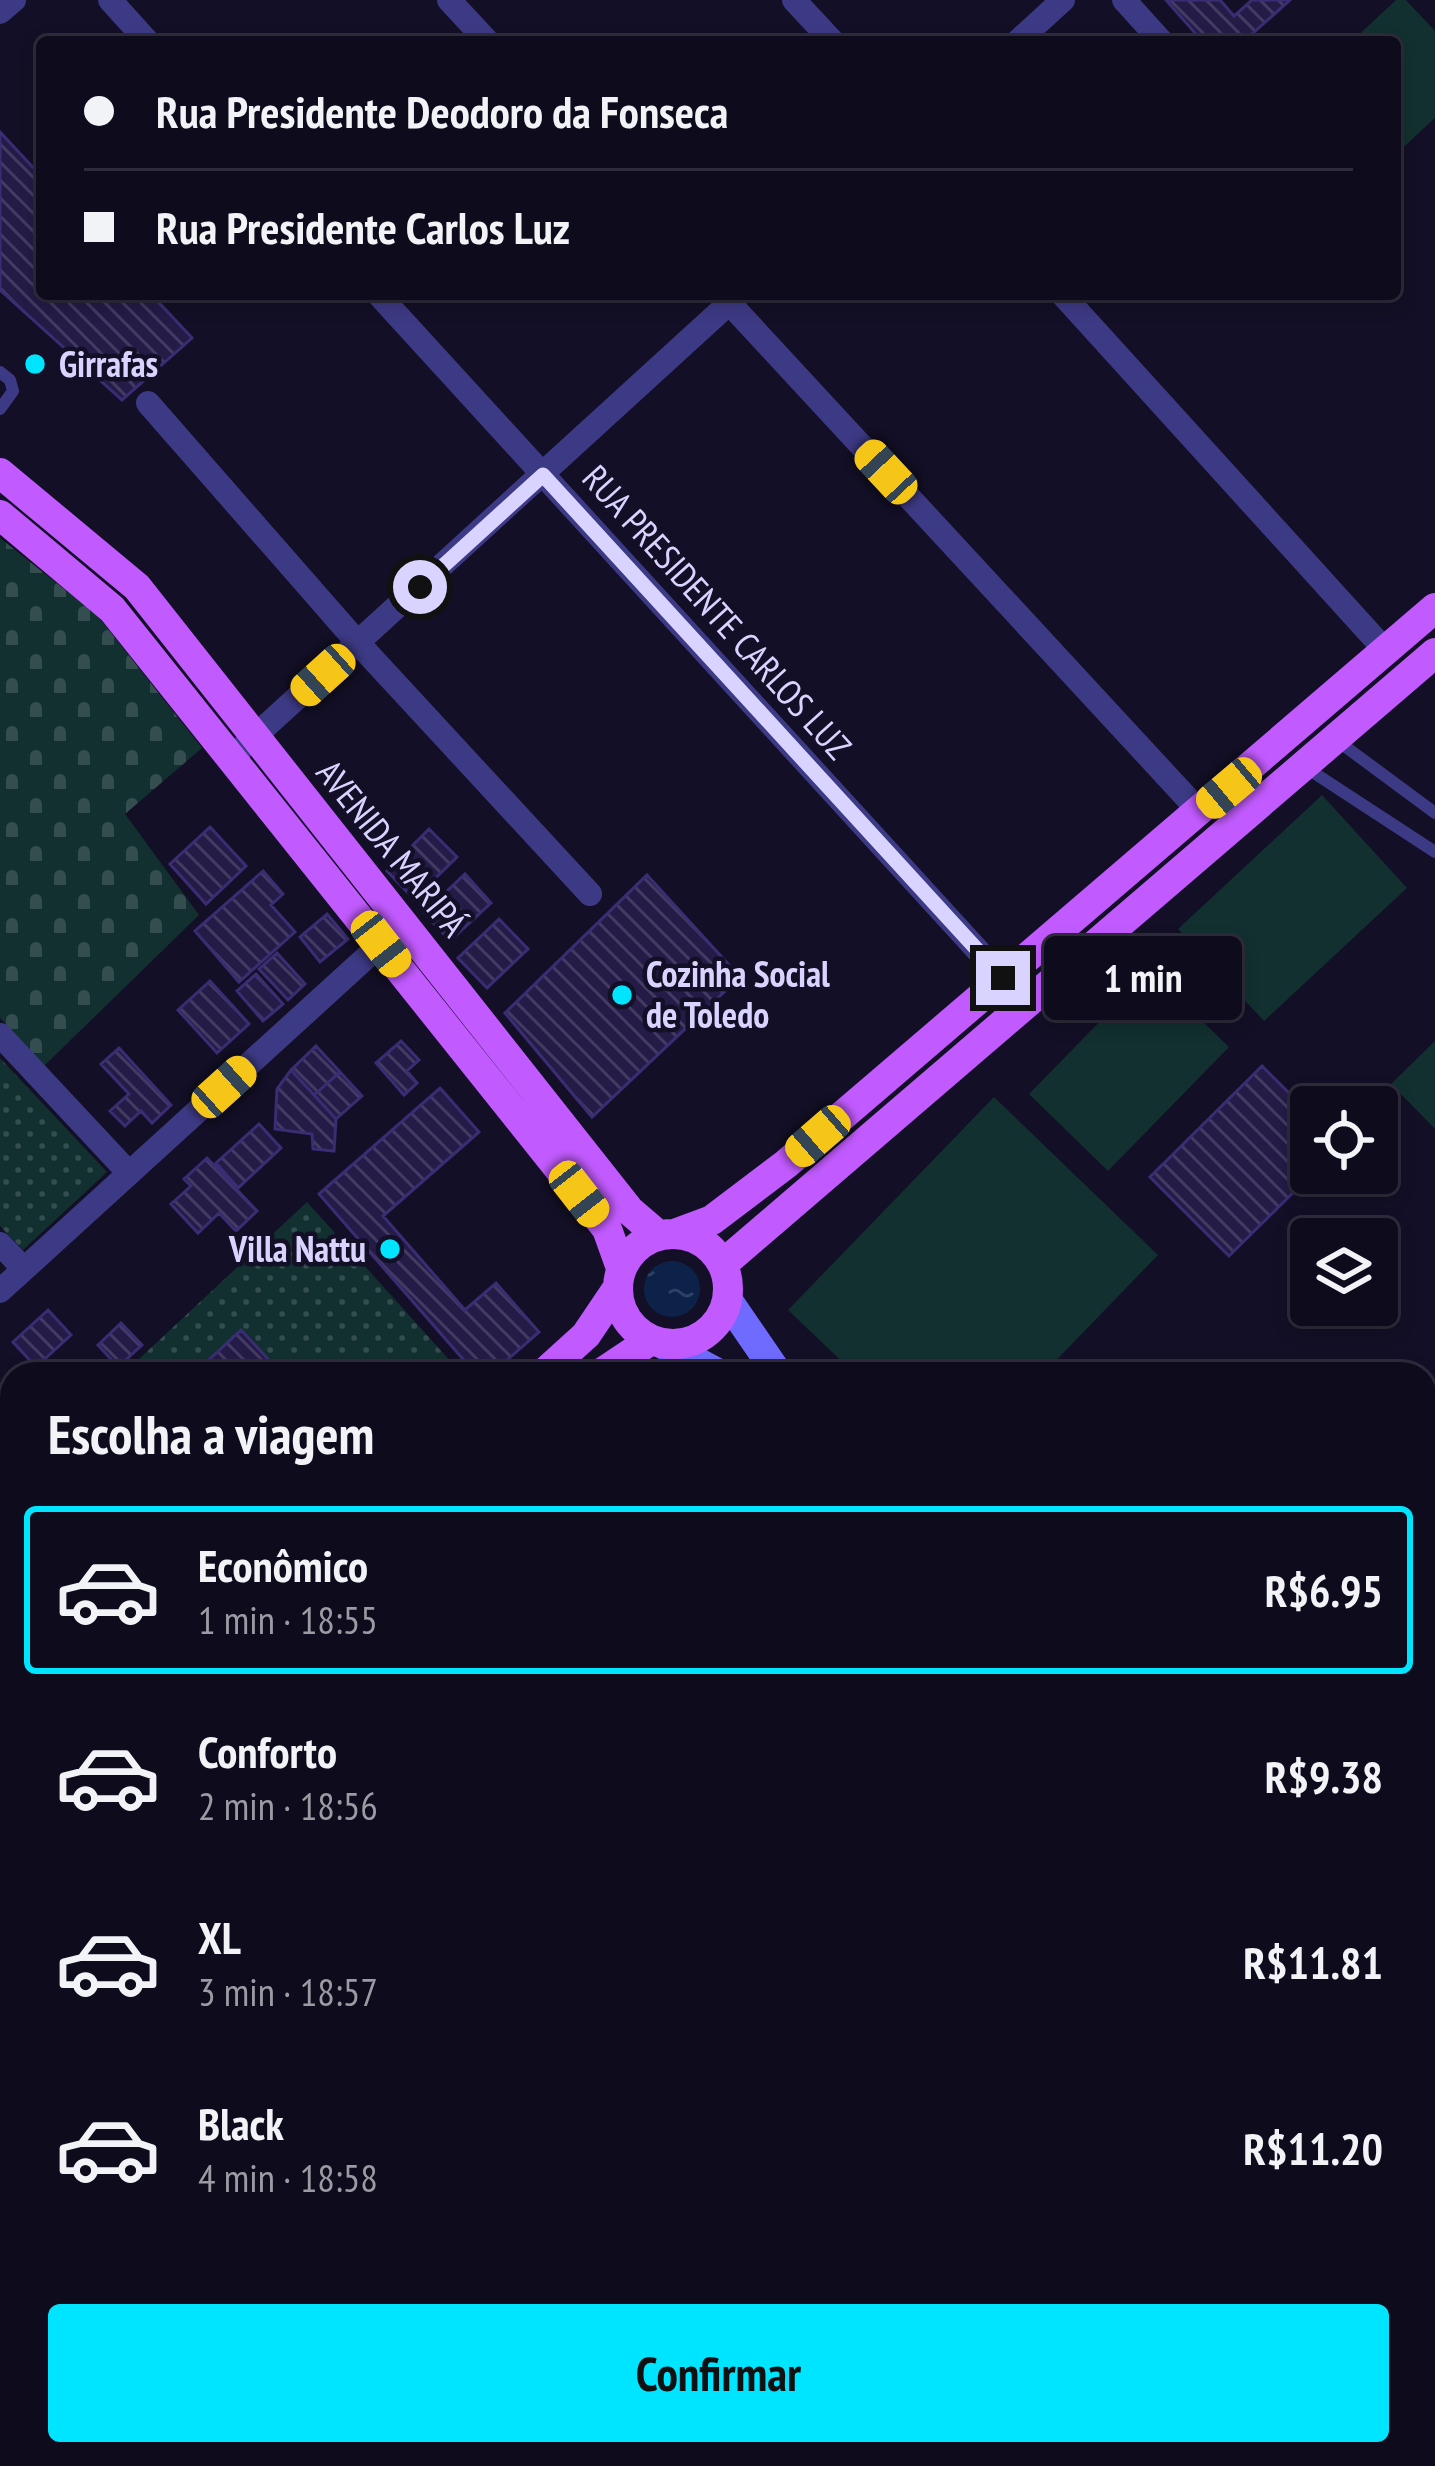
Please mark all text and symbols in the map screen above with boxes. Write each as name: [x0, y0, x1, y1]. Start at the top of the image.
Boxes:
text: Rua Presidente Deodoro da Fonseca: [156, 82, 728, 140]
text: Rua Presidente Carlos Luz: [156, 198, 570, 256]
place label: Girrafas: [59, 340, 158, 387]
marker: Girrafas: [22, 351, 48, 377]
car: [848, 433, 924, 511]
street label: RUA PRESIDENTE CARLOS LUZ: [573, 455, 862, 769]
route start: [393, 560, 447, 614]
car: [284, 638, 362, 712]
street label: AVENIDA MARIPÁ: [307, 750, 478, 946]
car: [1190, 751, 1268, 825]
car: [345, 905, 417, 983]
callout: 1 min: [1045, 936, 1243, 1020]
place label: Cozinha Social de Toledo: [646, 950, 830, 1038]
route end: [976, 951, 1030, 1005]
text: 1 min: [1104, 952, 1182, 1003]
marker: Cozinha Social de Toledo: [609, 982, 635, 1008]
car: [185, 1050, 263, 1124]
map controls: [1290, 1086, 1398, 1326]
button: locate: [1290, 1086, 1398, 1194]
car: [779, 1099, 857, 1173]
car: [543, 1155, 615, 1233]
button: layers: [1290, 1218, 1398, 1326]
place label: Villa Nattu: [228, 1225, 366, 1272]
marker: Villa Nattu: [377, 1236, 403, 1262]
text: Escolha a viagem: [48, 1399, 374, 1469]
icon: car: [54, 1536, 162, 1644]
text: Econômico: [198, 1536, 368, 1594]
text: R$6.95: [1265, 1561, 1383, 1619]
text: 1 min · 18:55: [198, 1594, 378, 1645]
icon: car: [54, 1722, 162, 1830]
text: Conforto: [198, 1722, 337, 1780]
text: R$9.38: [1265, 1747, 1383, 1805]
text: 2 min · 18:56: [198, 1780, 378, 1831]
icon: car: [54, 1908, 162, 2016]
text: XL: [198, 1908, 241, 1966]
text: R$11.81: [1243, 1933, 1383, 1991]
text: 3 min · 18:57: [198, 1966, 378, 2017]
icon: car: [54, 2094, 162, 2202]
text: Black: [198, 2094, 284, 2152]
text: R$11.20: [1243, 2119, 1383, 2177]
text: 4 min · 18:58: [198, 2152, 378, 2203]
button: Confirmar: [48, 2304, 1389, 2442]

